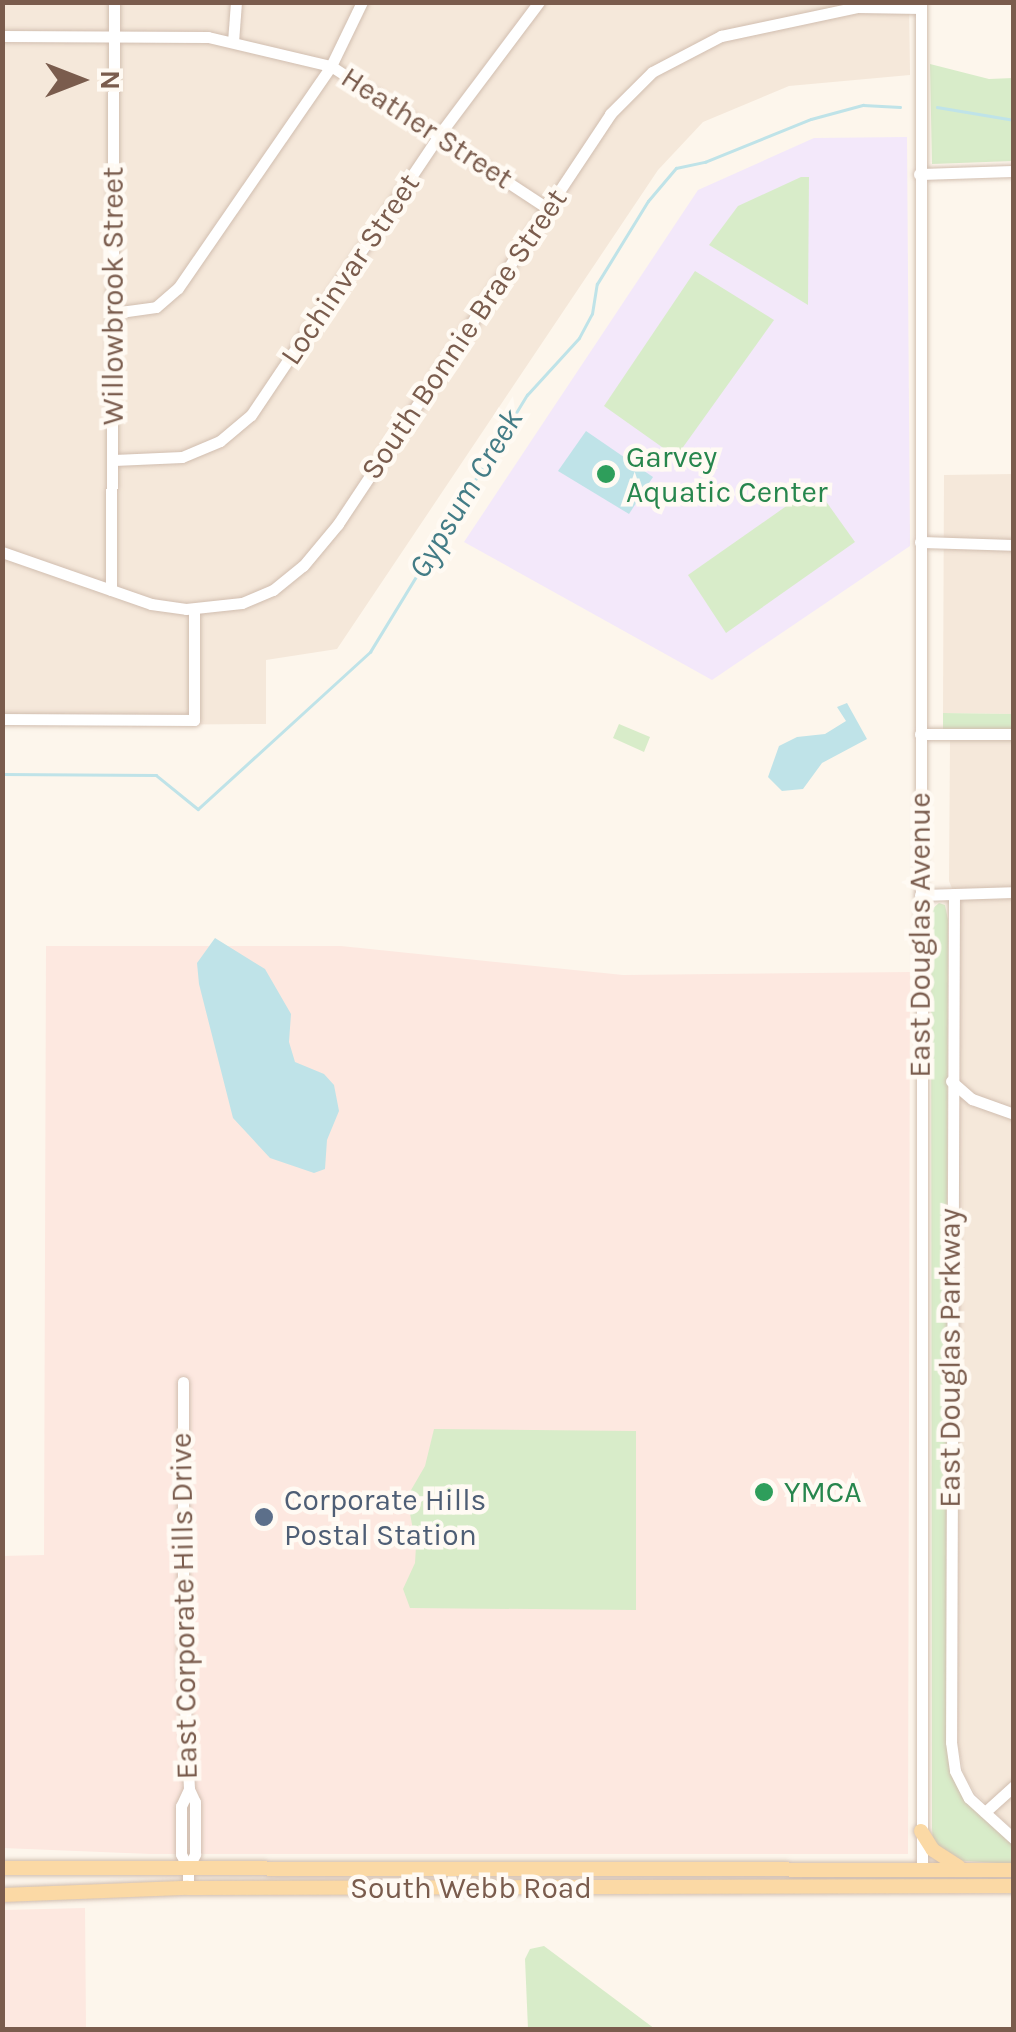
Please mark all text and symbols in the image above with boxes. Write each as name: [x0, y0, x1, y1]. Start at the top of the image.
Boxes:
north arrow: [30, 30, 130, 130]
street label: Heather Street: [335, 59, 519, 197]
text: N: [94, 70, 127, 90]
street label: Willowbrook Street: [95, 167, 131, 425]
street label: Lochinvar Street: [273, 167, 427, 371]
street label: South Bonnie Brae Street: [353, 182, 575, 486]
water label: Gypsum Creek: [400, 402, 532, 586]
place label: Garvey Aquatic Center: [626, 439, 828, 510]
marker: Garvey Aquatic Center: [595, 463, 617, 485]
street label: East Douglas Avenue: [902, 792, 938, 1078]
street label: East Douglas Parkway: [932, 1208, 968, 1508]
street label: East Corporate Hills Drive: [163, 1432, 205, 1780]
place label: YMCA: [784, 1474, 861, 1510]
marker: YMCA: [753, 1481, 775, 1503]
place label: Corporate Hills Postal Station: [284, 1482, 486, 1552]
marker: Corporate Hills Postal Station: [253, 1506, 275, 1528]
street label: South Webb Road: [350, 1870, 592, 1906]

